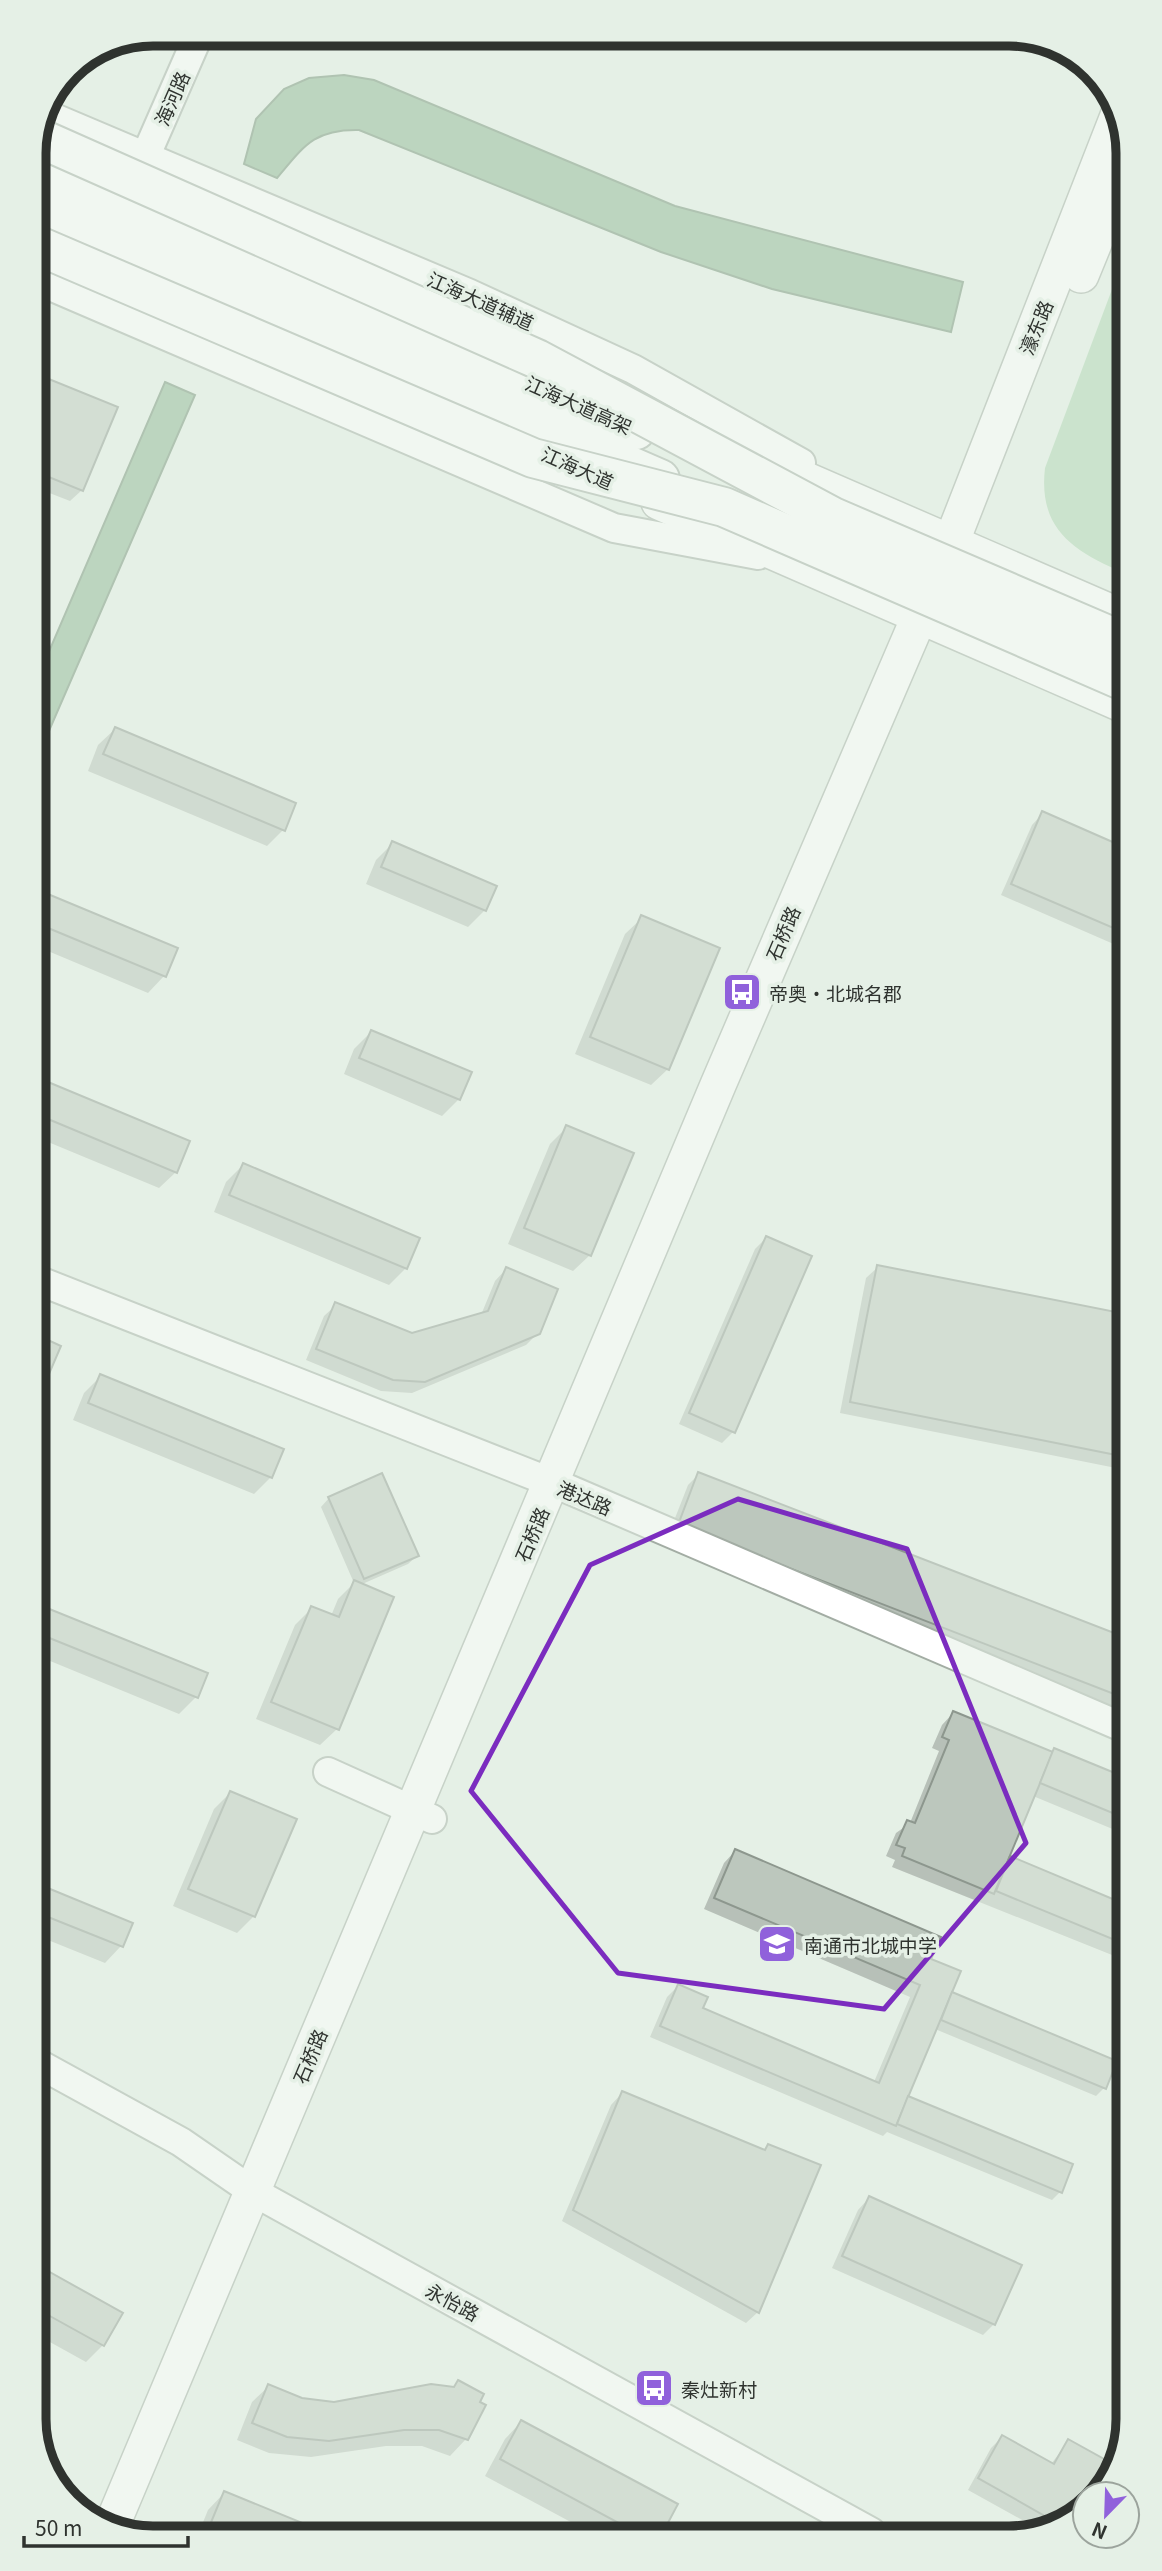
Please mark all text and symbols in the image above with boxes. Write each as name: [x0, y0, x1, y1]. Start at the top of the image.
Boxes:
street label: 海河路: [147, 66, 195, 130]
street label: 江海大道辅道: [423, 264, 539, 336]
street label: 濠东路: [1012, 296, 1058, 358]
street label: 江海大道高架: [521, 368, 637, 440]
street label: 江海大道: [538, 439, 618, 495]
street label: 石桥路: [758, 901, 806, 965]
bus stop icon: 帝奥·北城名郡: [721, 971, 763, 1013]
place label: 帝奥·北城名郡: [769, 979, 902, 1006]
street label: 港达路: [553, 1473, 617, 1521]
street label: 石桥路: [507, 1502, 555, 1566]
school or university icon: 南通市北城中学: [756, 1923, 798, 1965]
place label: 南通市北城中学: [804, 1931, 937, 1958]
street label: 石桥路: [285, 2024, 333, 2088]
street label: 永怡路: [421, 2276, 485, 2326]
bus stop icon: 秦灶新村: [633, 2367, 675, 2409]
place label: 秦灶新村: [681, 2375, 757, 2402]
north arrow: [1071, 2480, 1141, 2550]
scale bar: [24, 2504, 189, 2548]
text: 50 m: [35, 2512, 82, 2542]
text: N: [1087, 2517, 1111, 2547]

